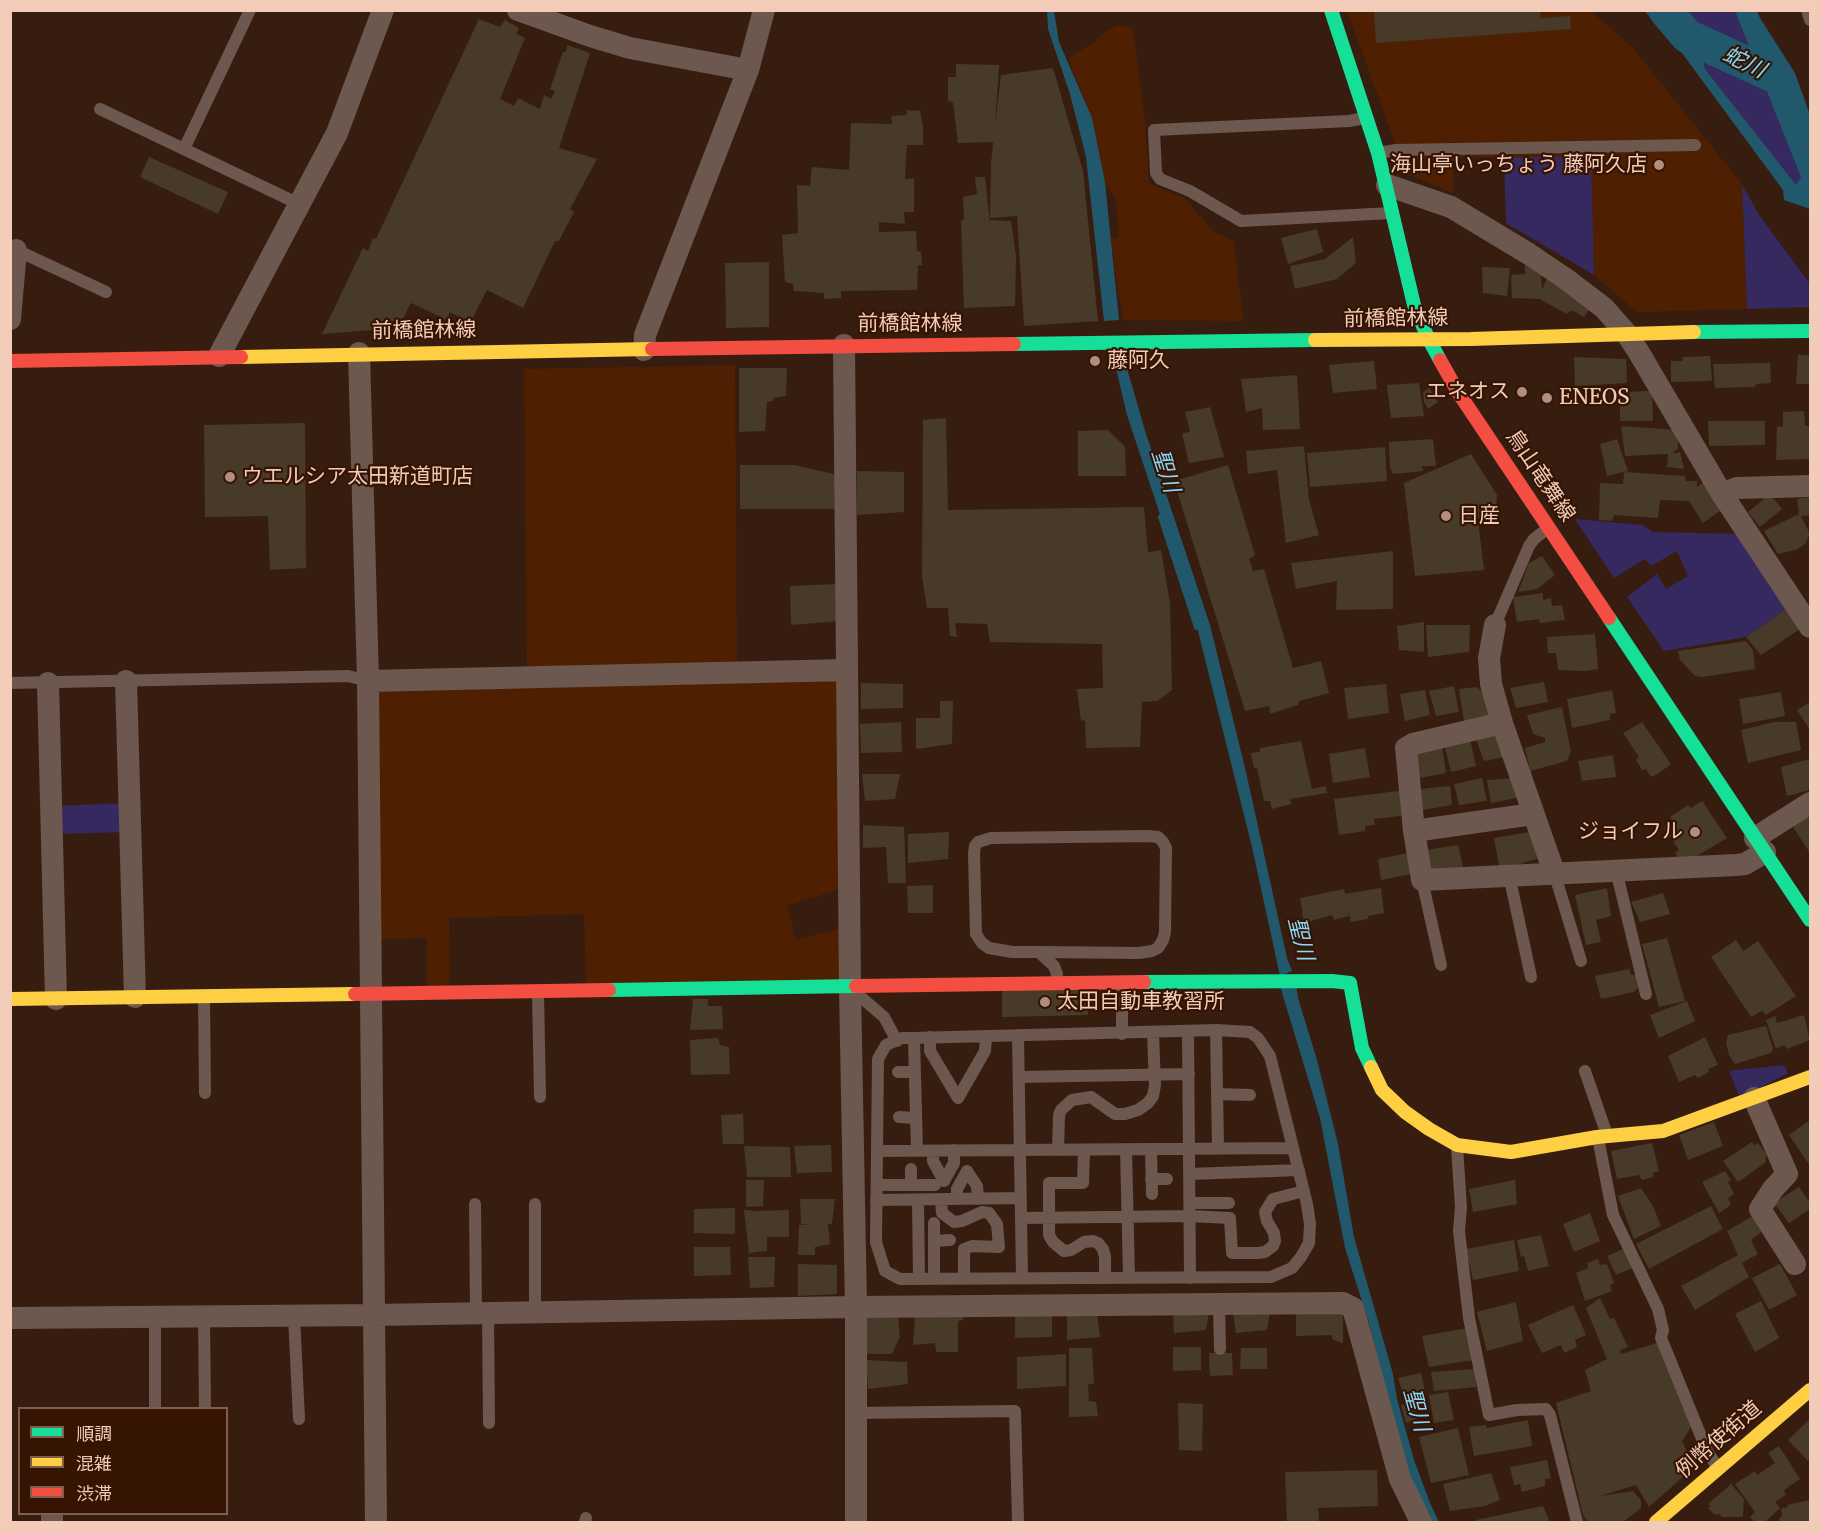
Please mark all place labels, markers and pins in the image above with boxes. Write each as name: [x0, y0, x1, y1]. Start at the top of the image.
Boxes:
place label: 海山亭いっちょう 藤阿久店: [1390, 152, 1647, 178]
marker: 海山亭いっちょう 藤阿久店: [1652, 158, 1666, 172]
place label: 藤阿久: [1107, 348, 1170, 374]
marker: 藤阿久: [1088, 354, 1102, 368]
place label: エネオス: [1426, 379, 1510, 405]
marker: エネオス: [1515, 385, 1529, 399]
place label: ENEOS: [1559, 385, 1630, 411]
marker: ENEOS: [1540, 391, 1554, 405]
place label: ウエルシア太田新道町店: [242, 464, 473, 490]
marker: ウエルシア太田新道町店: [223, 470, 237, 484]
place label: 日産: [1458, 503, 1500, 529]
marker: 日産: [1439, 509, 1453, 523]
place label: ジョイフル: [1578, 819, 1683, 845]
marker: ジョイフル: [1688, 825, 1702, 839]
place label: 太田自動車教習所: [1057, 989, 1225, 1015]
marker: 太田自動車教習所: [1038, 995, 1052, 1009]

